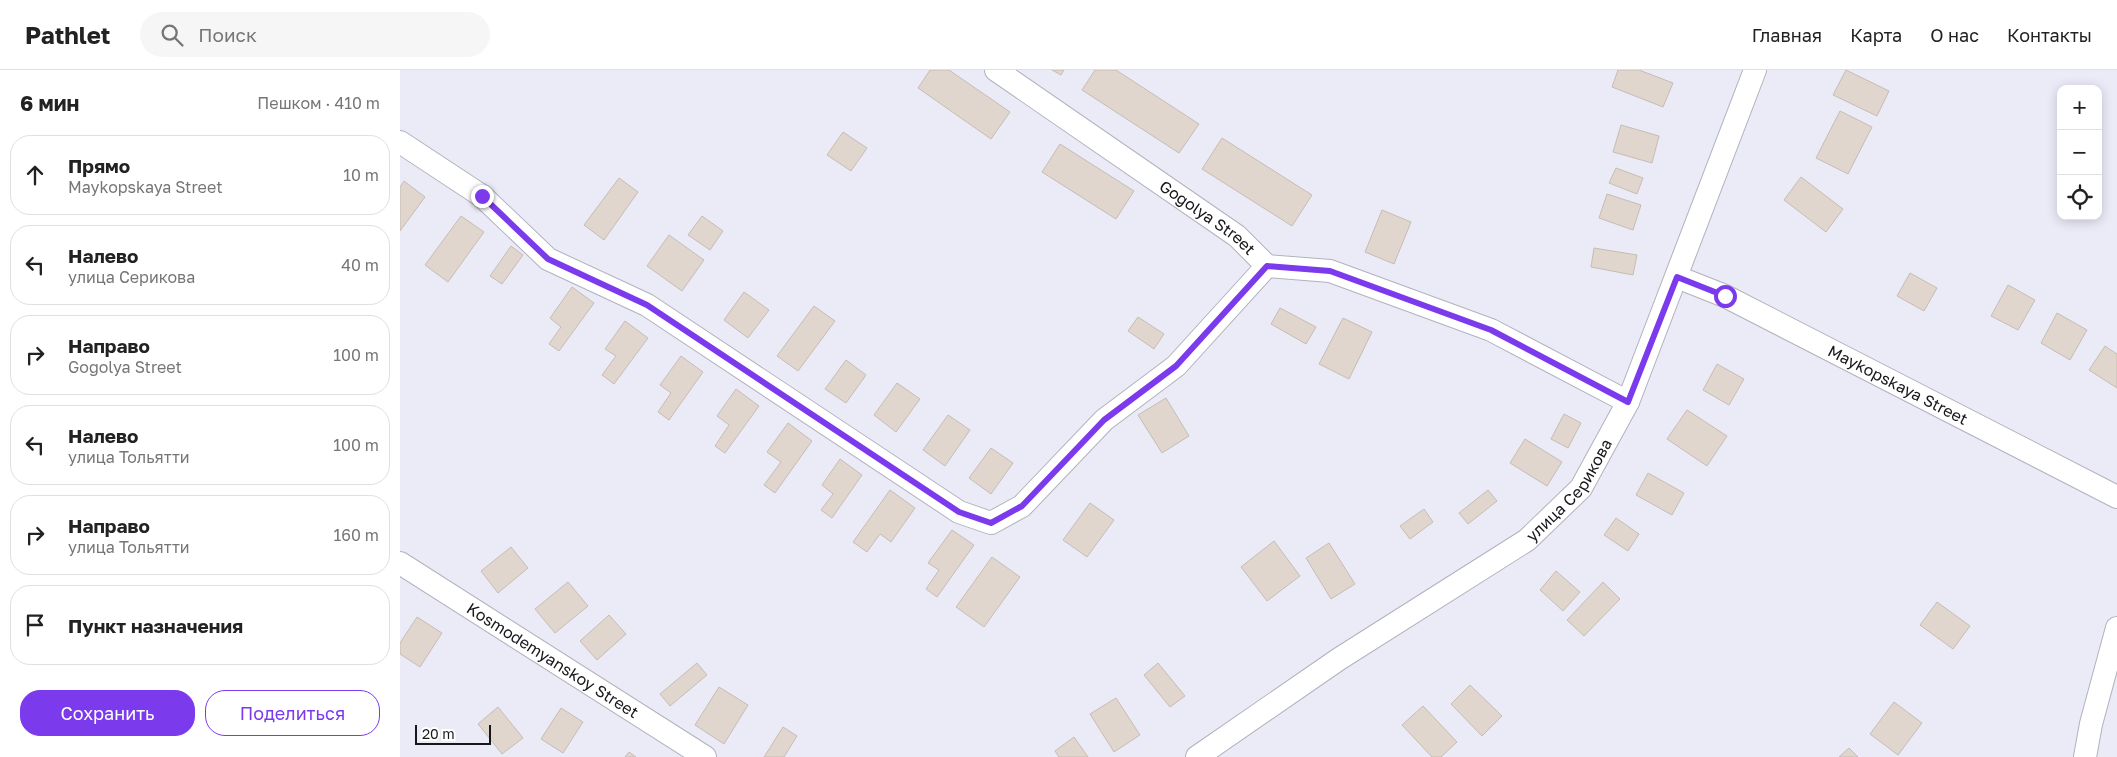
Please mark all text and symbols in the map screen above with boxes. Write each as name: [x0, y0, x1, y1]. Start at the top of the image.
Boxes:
search box: [140, 12, 490, 57]
text: Pathlet: [25, 20, 110, 49]
icon: search: [158, 21, 186, 49]
text: Поиск: [198, 23, 257, 46]
text: Главная: [1752, 24, 1822, 46]
text: Карта: [1850, 24, 1902, 46]
text: О нас: [1930, 24, 1979, 46]
text: Контакты: [2007, 24, 2092, 46]
map controls: [2057, 85, 2102, 220]
button: +: [2057, 85, 2102, 130]
text: 6 мин: [20, 90, 79, 116]
text: Пешком · 410 m: [257, 93, 380, 113]
button: −: [2057, 130, 2102, 175]
text: Прямо: [68, 154, 130, 177]
icon: ahead: [21, 161, 49, 189]
text: 10 m: [343, 165, 379, 185]
button: locate: [2057, 175, 2102, 220]
street label: Gogolya Street: [1156, 176, 1260, 259]
text: Maykopskaya Street: [68, 177, 223, 197]
route end: [471, 185, 494, 208]
text: Налево: [68, 244, 138, 267]
icon: left: [21, 251, 49, 279]
text: 40 m: [341, 255, 379, 275]
text: улица Серикова: [68, 267, 195, 287]
route start: [1714, 285, 1737, 308]
text: Направо: [68, 334, 150, 357]
street label: Maykopskaya Street: [1825, 340, 1971, 429]
icon: right: [21, 341, 49, 369]
text: 100 m: [333, 345, 379, 365]
text: Gogolya Street: [68, 357, 182, 377]
text: Налево: [68, 424, 138, 447]
icon: left: [21, 431, 49, 459]
text: 100 m: [333, 435, 379, 455]
street label: улица Серикова: [1522, 435, 1616, 546]
text: улица Тольятти: [68, 447, 190, 467]
text: Направо: [68, 514, 150, 537]
icon: right: [21, 521, 49, 549]
text: 160 m: [333, 525, 379, 545]
text: улица Тольятти: [68, 537, 190, 557]
street label: Kosmodemyanskoy Street: [463, 598, 642, 722]
icon: arrive: [21, 611, 49, 639]
text: Пункт назначения: [68, 614, 243, 637]
button: Сохранить: [20, 690, 195, 736]
button: Поделиться: [205, 690, 380, 736]
scale bar: [415, 722, 491, 745]
text: 20 m: [422, 725, 455, 742]

